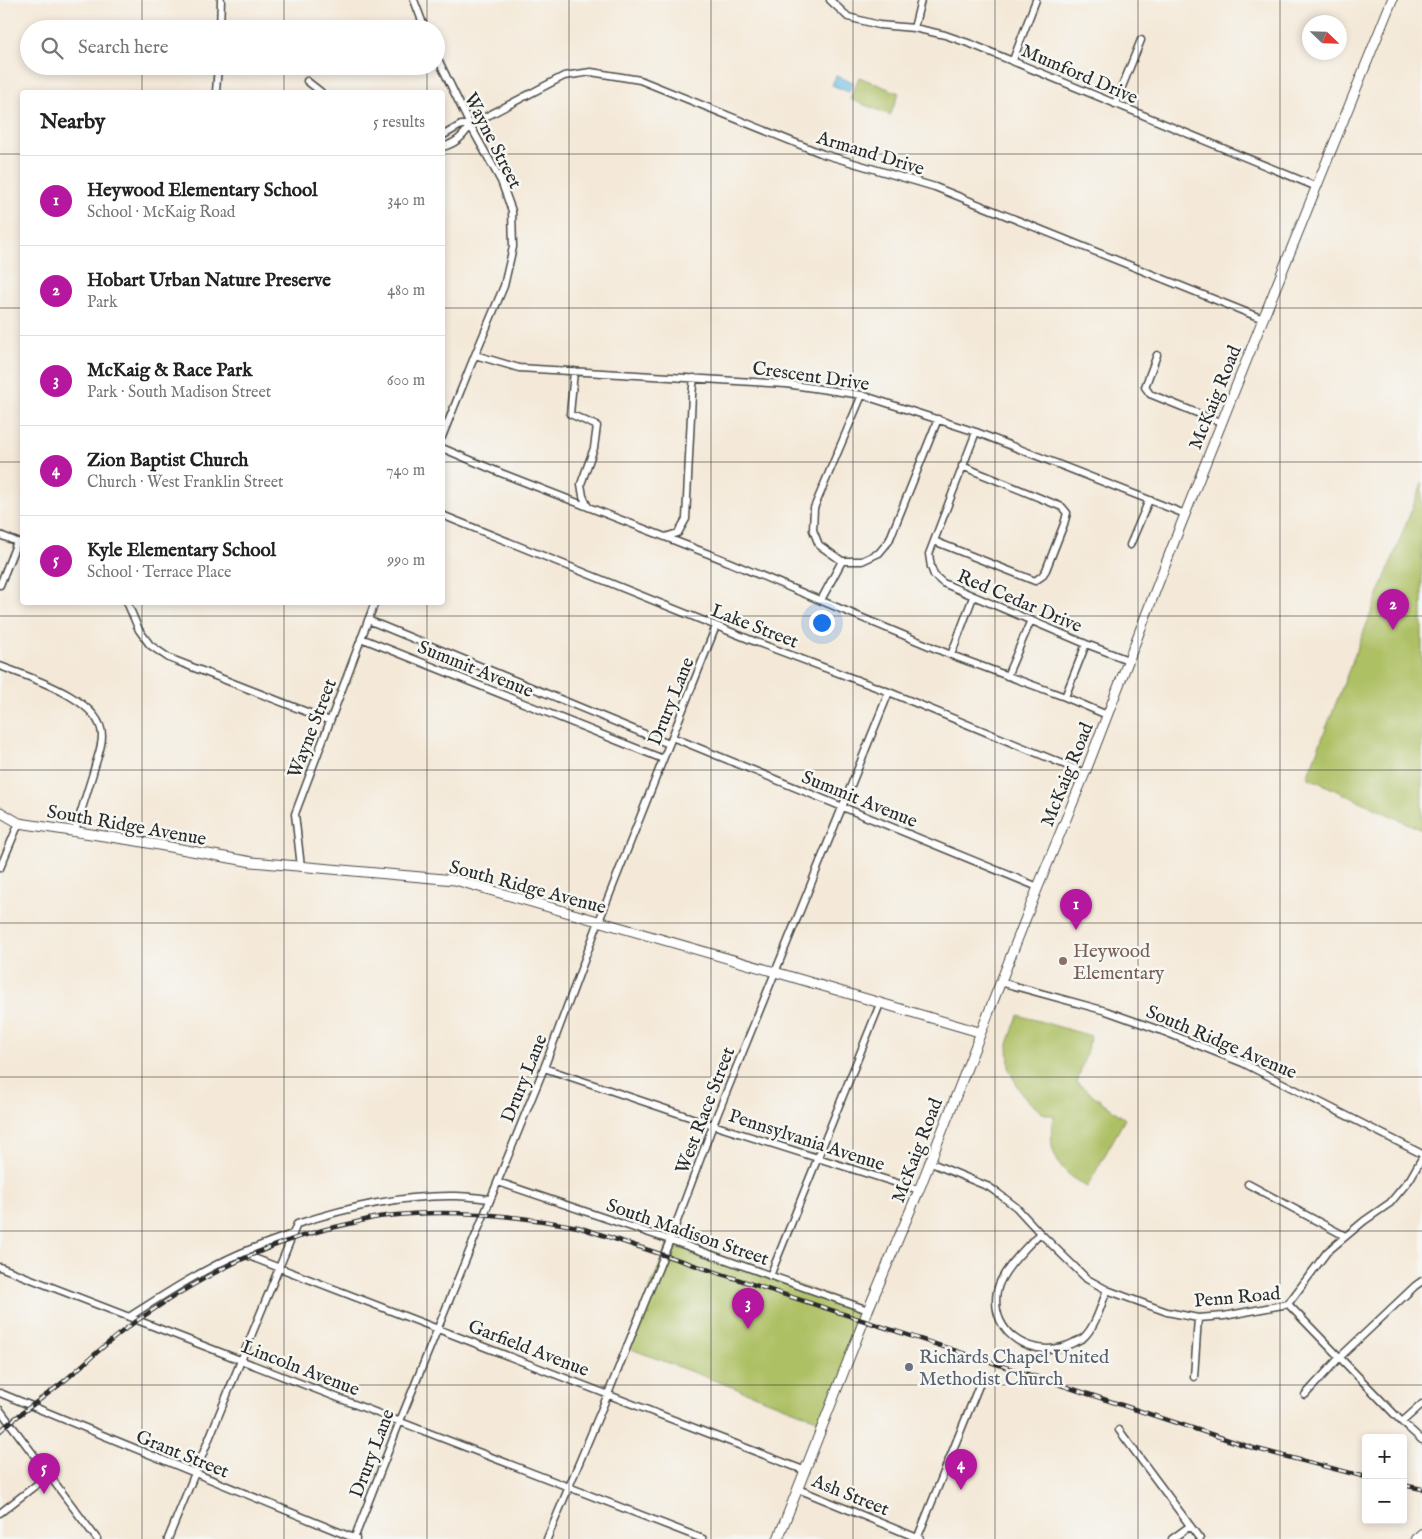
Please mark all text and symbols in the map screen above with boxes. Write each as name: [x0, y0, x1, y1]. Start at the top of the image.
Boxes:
north arrow: [1302, 15, 1347, 60]
search box: [20, 20, 445, 75]
icon: search: [38, 34, 66, 62]
text: Search here: [78, 36, 169, 60]
street label: Mumford Drive: [1017, 39, 1142, 110]
street label: Wayne Street: [458, 89, 527, 193]
text: Nearby: [40, 109, 105, 136]
text: 5 results: [373, 113, 425, 133]
street label: Armand Drive: [813, 126, 927, 182]
text: Heywood Elementary School: [87, 179, 317, 203]
text: 1: [53, 191, 59, 211]
text: 340 m: [387, 191, 425, 211]
text: School · McKaig Road: [87, 203, 235, 223]
text: Hobart Urban Nature Preserve: [87, 269, 331, 293]
text: 2: [52, 281, 60, 301]
text: 480 m: [387, 281, 425, 301]
text: Park: [87, 293, 117, 313]
street label: McKaig Road: [1184, 341, 1248, 453]
street label: Crescent Drive: [751, 357, 871, 397]
text: McKaig & Race Park: [87, 359, 252, 383]
text: 3: [53, 371, 59, 391]
text: 600 m: [387, 371, 425, 391]
text: Park · South Madison Street: [87, 383, 271, 403]
text: Zion Baptist Church: [87, 449, 248, 473]
text: 4: [52, 461, 60, 481]
text: 740 m: [386, 461, 425, 481]
text: Church · West Franklin Street: [87, 473, 284, 493]
text: Kyle Elementary School: [87, 539, 276, 563]
text: 5: [53, 551, 59, 571]
text: 990 m: [387, 551, 425, 571]
text: School · Terrace Place: [87, 563, 231, 583]
street label: Red Cedar Drive: [953, 565, 1086, 639]
pin: 2: [1377, 589, 1409, 630]
street label: Lake Street: [707, 599, 802, 655]
your location: [809, 610, 835, 636]
street label: Summit Avenue: [414, 636, 537, 704]
street label: Drury Lane: [643, 654, 701, 749]
street label: Wayne Street: [283, 675, 343, 782]
street label: McKaig Road: [1036, 718, 1100, 830]
street label: Summit Avenue: [798, 766, 921, 834]
street label: South Ridge Avenue: [45, 800, 208, 852]
street label: South Ridge Avenue: [446, 855, 609, 920]
pin: 1: [1060, 889, 1092, 930]
place label: Heywood Elementary: [1073, 940, 1165, 986]
marker: Heywood Elementary: [1057, 955, 1069, 967]
street label: South Ridge Avenue: [1142, 1000, 1300, 1085]
street label: Drury Lane: [496, 1031, 554, 1126]
street label: West Race Street: [671, 1043, 741, 1178]
street label: McKaig Road: [887, 1094, 949, 1206]
street label: Pennsylvania Avenue: [725, 1104, 888, 1178]
street label: South Madison Street: [603, 1194, 772, 1272]
street label: Penn Road: [1193, 1282, 1282, 1314]
pin: 3: [732, 1288, 764, 1329]
street label: Garfield Avenue: [464, 1315, 592, 1383]
street label: Lincoln Avenue: [238, 1335, 363, 1402]
place label: Richards Chapel United Methodist Church: [919, 1346, 1110, 1392]
marker: Richards Chapel United Methodist Church: [903, 1361, 915, 1373]
street label: Drury Lane: [345, 1406, 401, 1501]
street label: Grant Street: [132, 1425, 233, 1485]
map controls: [1362, 1434, 1407, 1524]
button: +: [1362, 1434, 1407, 1479]
pin: 4: [945, 1449, 977, 1490]
pin: 5: [28, 1453, 60, 1494]
street label: Ash Street: [807, 1469, 893, 1522]
button: −: [1362, 1479, 1407, 1524]

